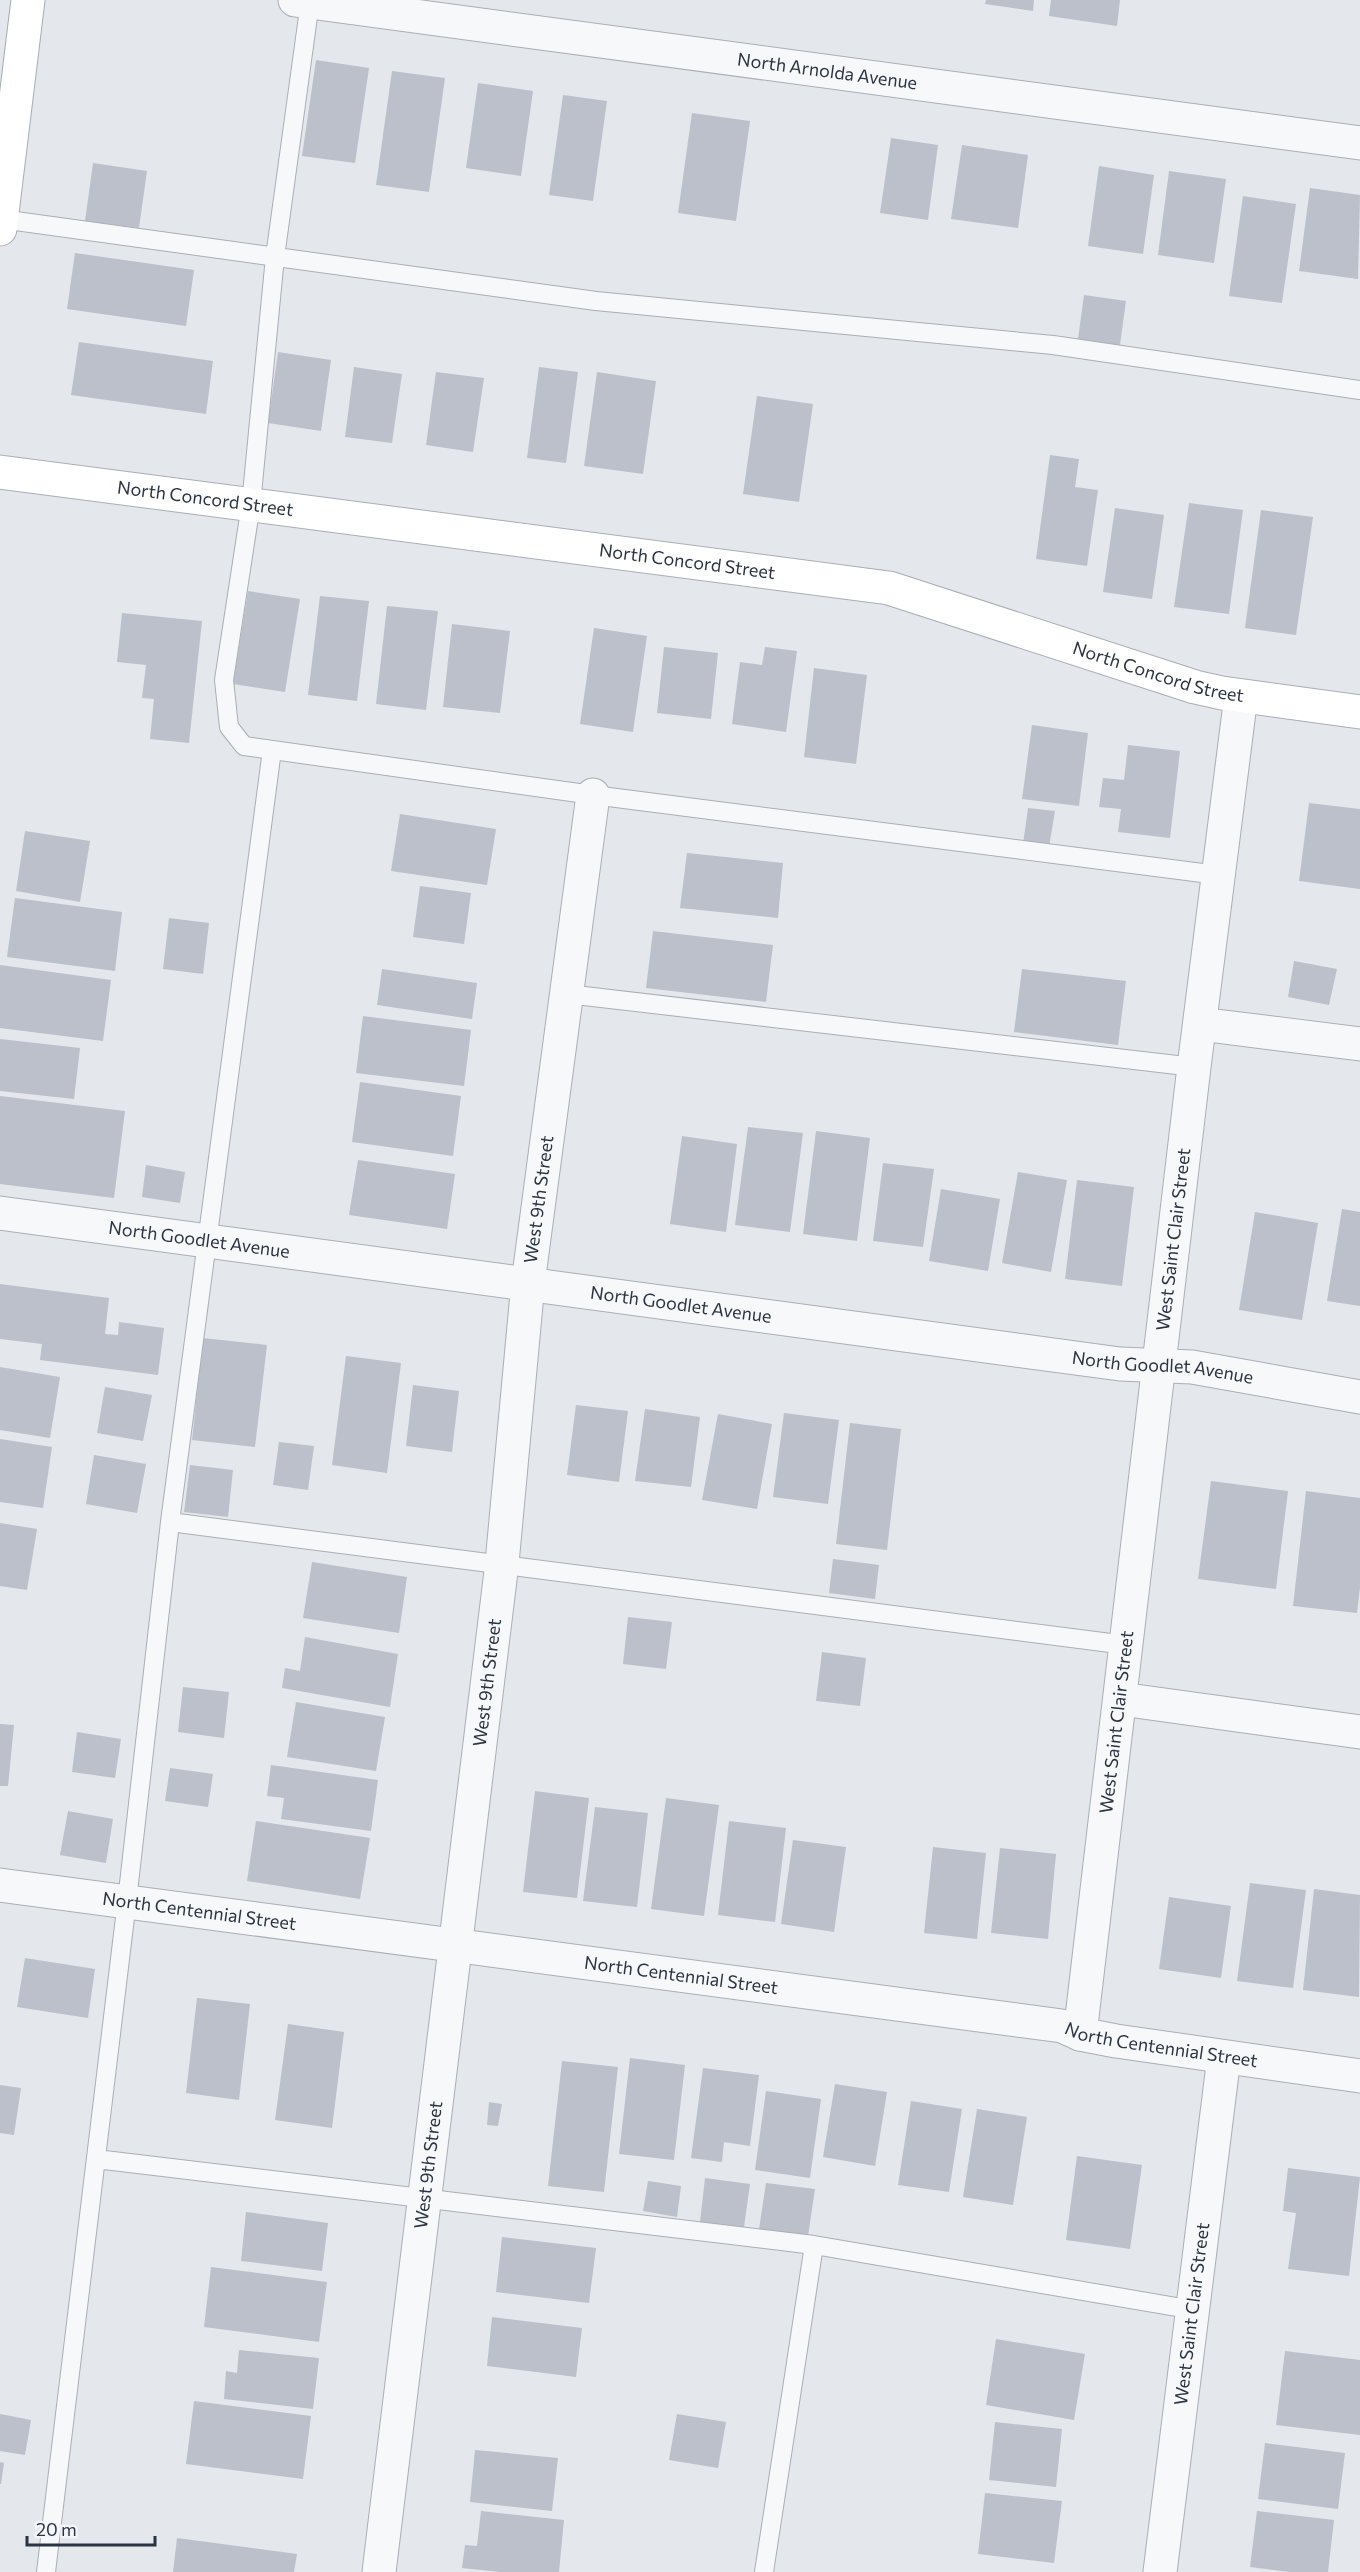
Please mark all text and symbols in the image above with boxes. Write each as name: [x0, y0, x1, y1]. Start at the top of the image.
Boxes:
street label: North Arnolda Avenue: [736, 48, 919, 93]
street label: North Concord Street: [116, 475, 295, 520]
street label: North Concord Street: [598, 538, 777, 583]
street label: North Concord Street: [1070, 636, 1245, 706]
street label: West 9th Street: [519, 1134, 558, 1264]
street label: West Saint Clair Street: [1151, 1147, 1194, 1332]
street label: North Goodlet Avenue: [107, 1216, 291, 1262]
street label: North Goodlet Avenue: [589, 1281, 773, 1327]
street label: North Goodlet Avenue: [1071, 1346, 1255, 1388]
street label: West 9th Street: [468, 1617, 505, 1748]
street label: West Saint Clair Street: [1094, 1629, 1137, 1815]
street label: North Centennial Street: [101, 1887, 298, 1934]
street label: North Centennial Street: [583, 1951, 779, 1998]
street label: North Centennial Street: [1062, 2017, 1259, 2071]
street label: West 9th Street: [409, 2100, 446, 2230]
street label: West Saint Clair Street: [1169, 2221, 1213, 2407]
scale bar: [27, 2509, 154, 2547]
text: 20 m: [36, 2518, 77, 2540]

